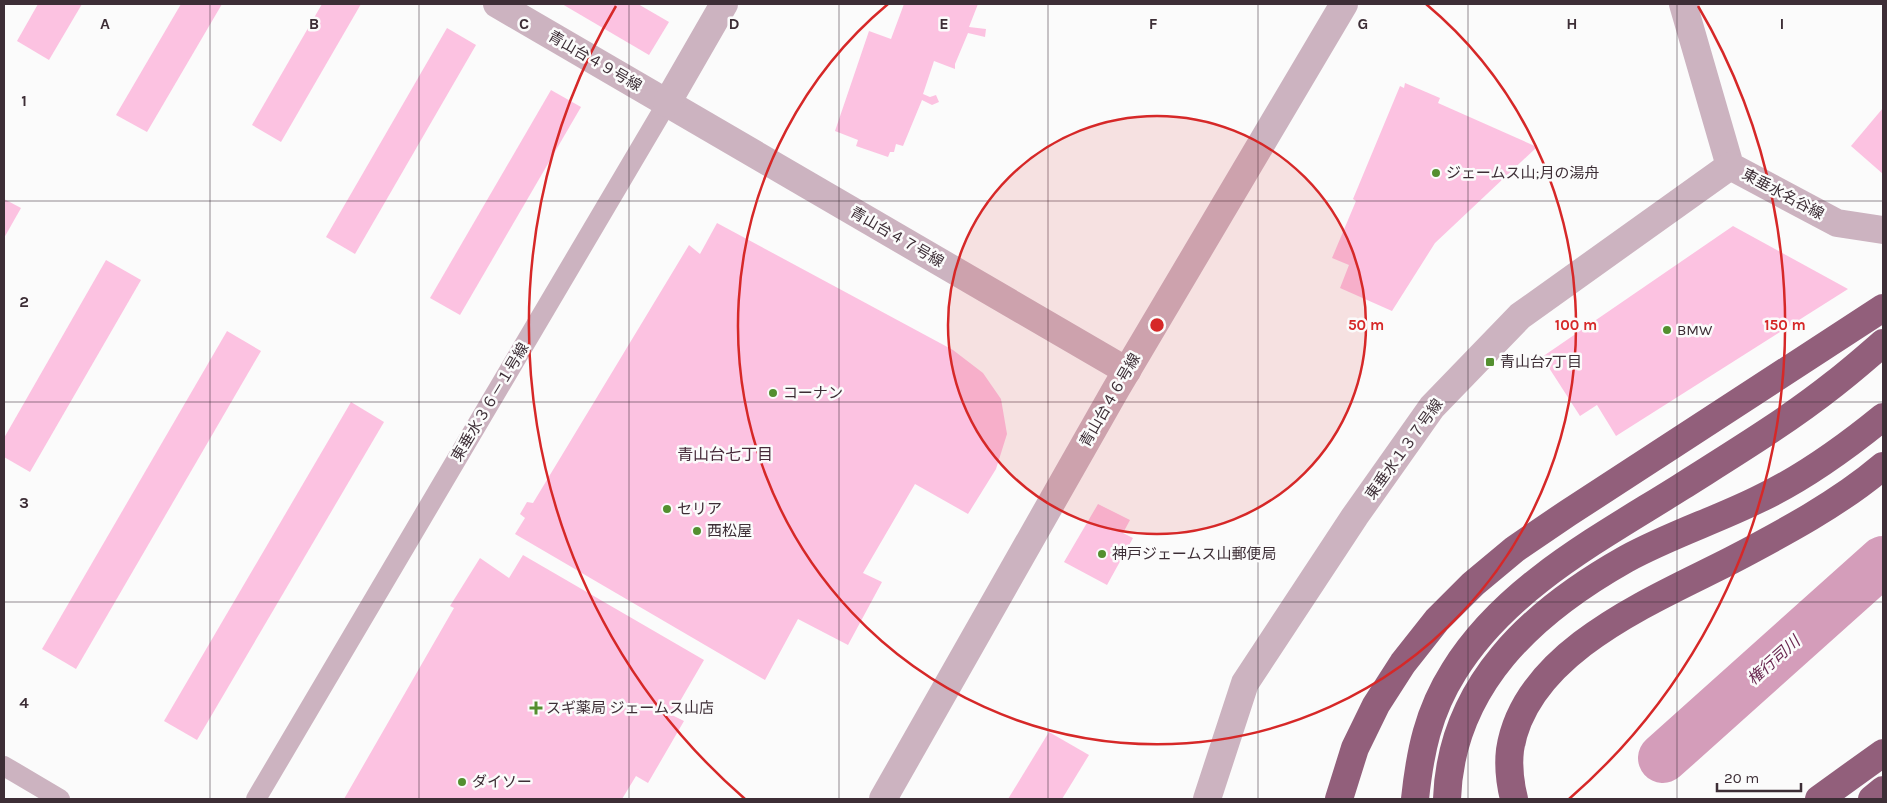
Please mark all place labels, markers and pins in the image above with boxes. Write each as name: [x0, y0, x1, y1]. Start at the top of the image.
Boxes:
place label: ジェームス山;月の湯舟: [1446, 164, 1599, 182]
marker: ジェームス山;月の湯舟: [1430, 167, 1442, 179]
centre of rings: [1148, 316, 1166, 334]
place label: BMW: [1677, 321, 1713, 339]
marker: BMW: [1661, 324, 1673, 336]
place label: 青山台7丁目: [1500, 353, 1582, 371]
marker: 青山台7丁目: [1484, 356, 1496, 368]
place label: コーナン: [783, 384, 843, 402]
marker: コーナン: [767, 387, 779, 399]
place label: セリア: [677, 500, 722, 518]
marker: セリア: [661, 503, 673, 515]
place label: 西松屋: [707, 522, 752, 540]
marker: 西松屋: [691, 525, 703, 537]
place label: 神戸ジェームス山郵便局: [1112, 545, 1277, 563]
marker: 神戸ジェームス山郵便局: [1096, 548, 1108, 560]
place label: スギ薬局 ジェームス山店: [546, 699, 714, 717]
marker: スギ薬局 ジェームス山店: [530, 702, 542, 714]
place label: ダイソー: [472, 773, 532, 791]
marker: ダイソー: [456, 776, 468, 788]

